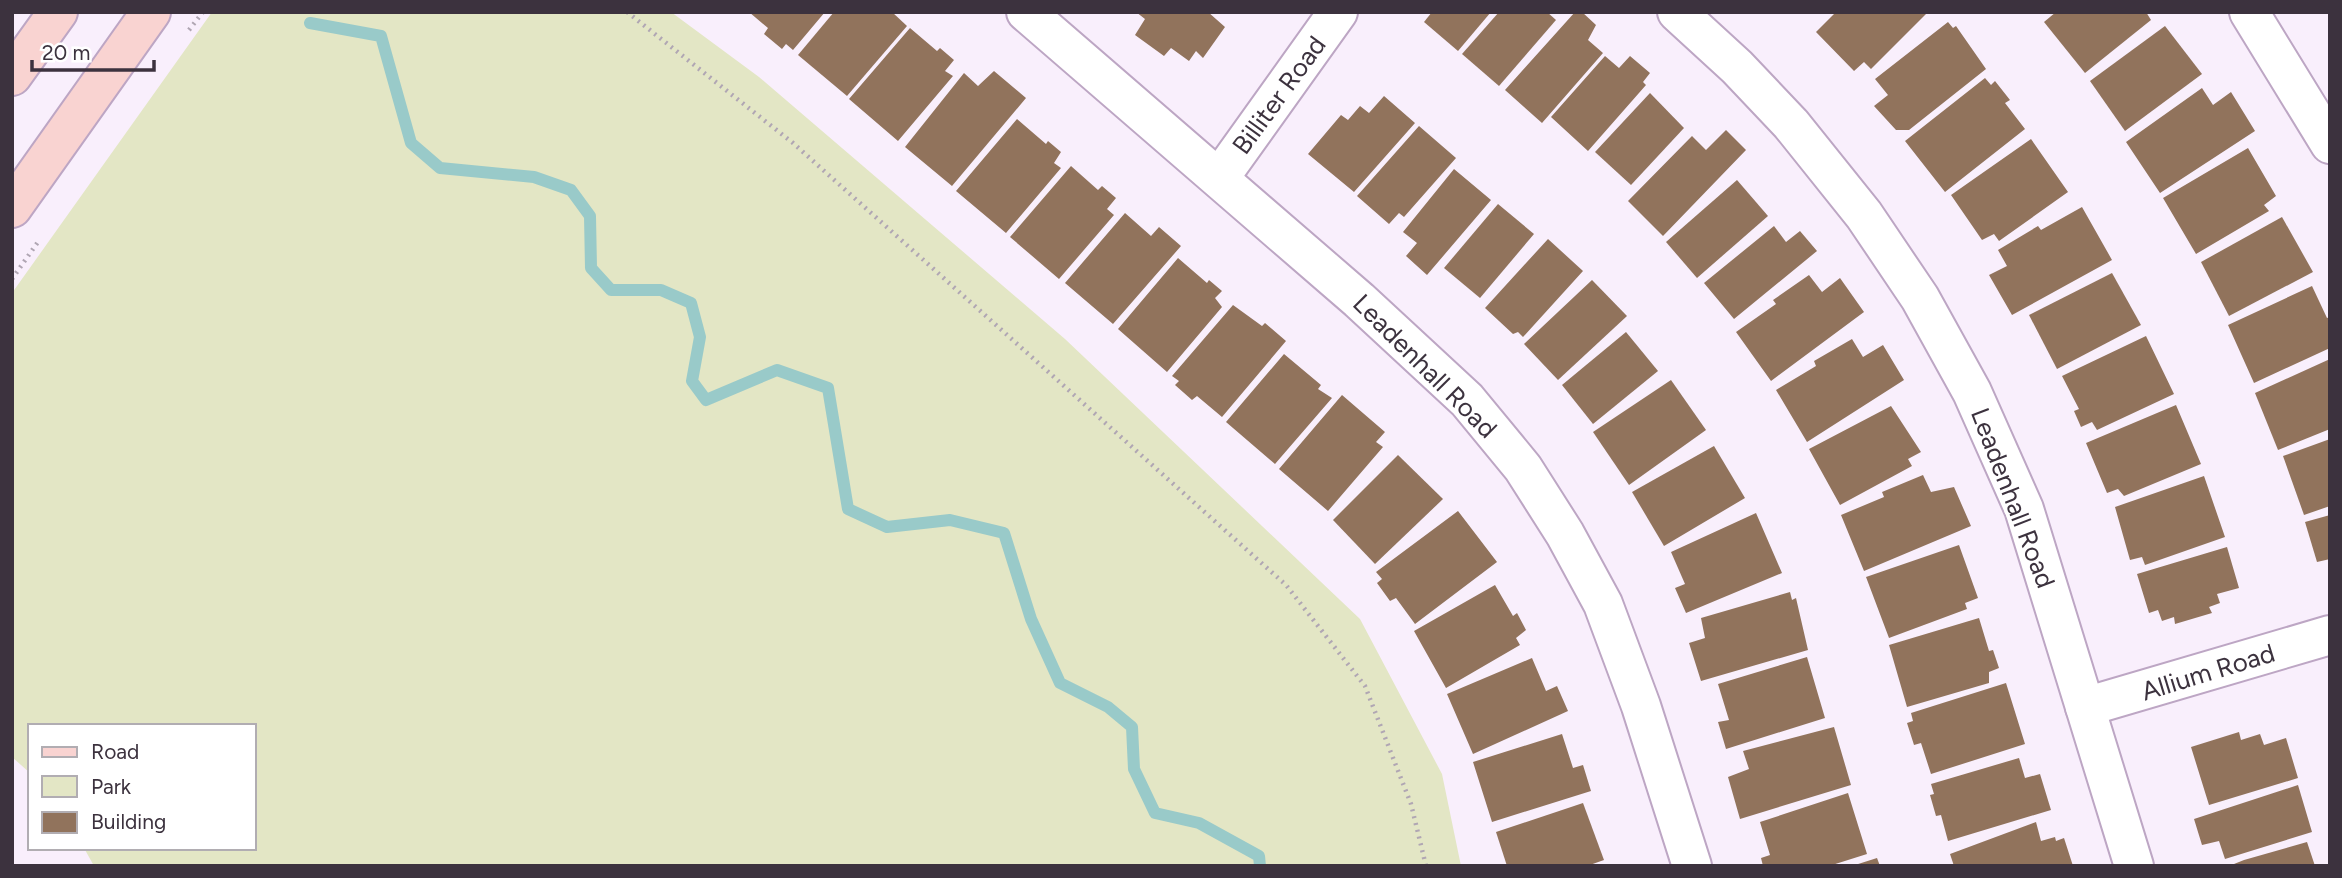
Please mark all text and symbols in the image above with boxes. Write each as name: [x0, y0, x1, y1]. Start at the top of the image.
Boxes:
scale bar: [32, 28, 154, 72]
street label: Billiter Road: [1225, 30, 1333, 160]
text: 20 m: [42, 40, 90, 65]
street label: Leadenhall Road: [1346, 287, 1504, 445]
street label: Leadenhall Road: [1964, 403, 2062, 593]
street label: Allium Road: [2137, 637, 2279, 707]
legend: [28, 724, 256, 850]
text: Road: [91, 739, 139, 764]
text: Park: [91, 774, 132, 799]
text: Building: [91, 809, 166, 834]

